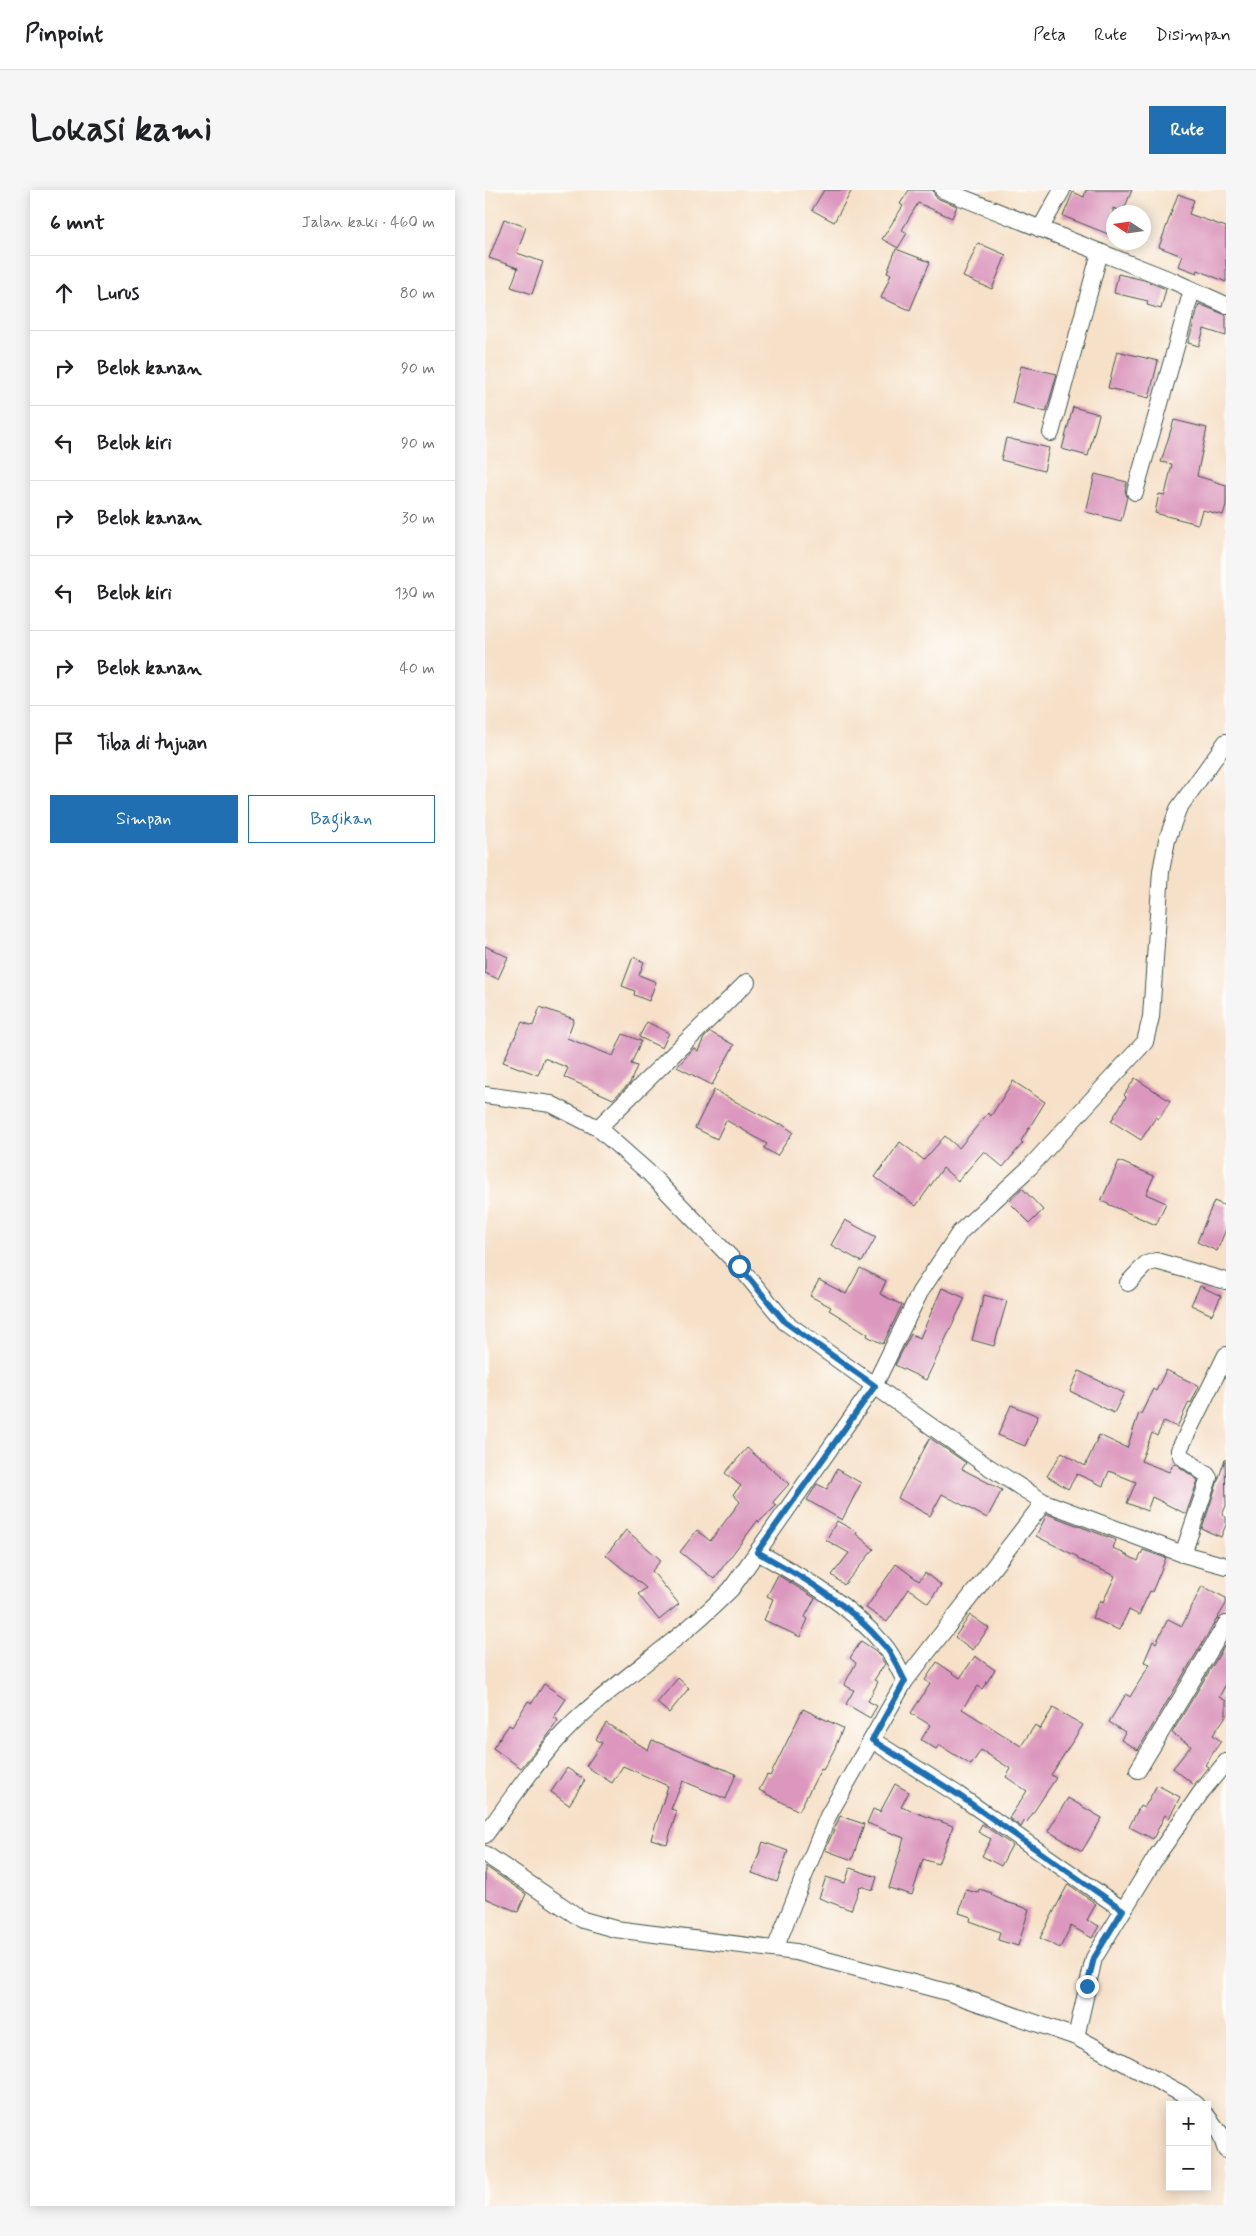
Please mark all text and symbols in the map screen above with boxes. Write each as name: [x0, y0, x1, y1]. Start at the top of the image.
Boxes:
text: Pinpoint: [25, 19, 103, 50]
text: Peta: [1033, 23, 1066, 47]
text: Rute: [1094, 23, 1127, 47]
text: Disimpan: [1155, 23, 1231, 47]
button: Rute: [1149, 106, 1226, 154]
text: Lokasi kami: [30, 107, 212, 153]
north arrow: [1106, 205, 1151, 250]
text: 6 mnt: [50, 209, 105, 237]
text: Jalan kaki · 460 m: [302, 212, 435, 233]
icon: ahead: [50, 279, 78, 307]
text: Lurus: [97, 281, 139, 306]
text: 80 m: [400, 283, 435, 304]
icon: right: [50, 354, 78, 382]
text: Belok kanan: [97, 356, 202, 381]
text: 90 m: [401, 358, 435, 379]
icon: left: [50, 429, 78, 457]
text: Belok kiri: [97, 431, 172, 456]
text: 90 m: [401, 433, 435, 454]
icon: right: [50, 504, 78, 532]
text: Belok kanan: [97, 506, 202, 531]
text: 30 m: [402, 508, 435, 529]
icon: left: [50, 579, 78, 607]
text: Belok kiri: [97, 581, 172, 606]
text: 130 m: [394, 583, 435, 604]
icon: right: [50, 654, 78, 682]
text: Belok kanan: [97, 656, 202, 681]
text: 40 m: [399, 658, 435, 679]
icon: arrive: [50, 729, 78, 757]
text: Tiba di tujuan: [97, 731, 208, 756]
button: Simpan: [50, 795, 238, 843]
button: Bagikan: [248, 795, 435, 843]
route start: [728, 1255, 751, 1278]
route end: [1076, 1975, 1099, 1998]
map controls: [1166, 2101, 1211, 2191]
button: +: [1166, 2101, 1211, 2146]
button: −: [1166, 2146, 1211, 2191]

